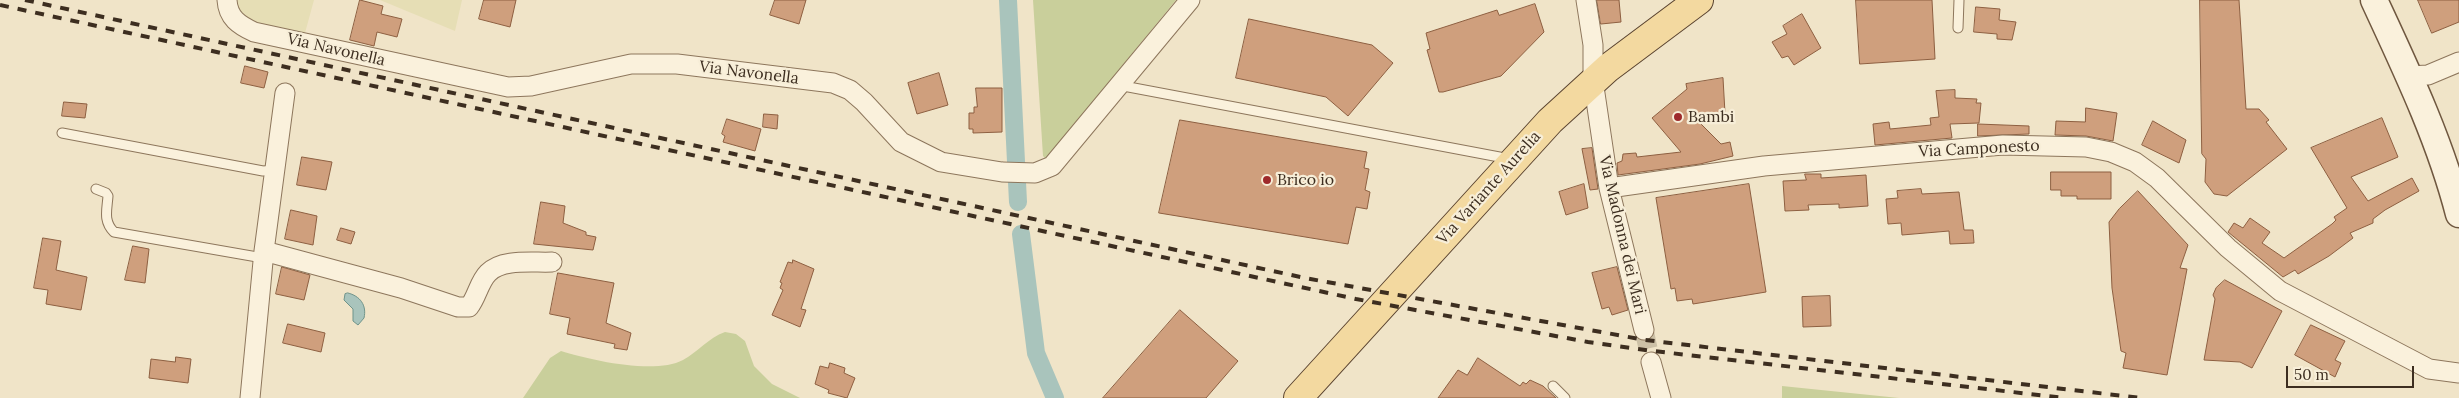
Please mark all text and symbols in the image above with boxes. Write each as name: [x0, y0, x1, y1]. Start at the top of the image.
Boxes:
street label: Via Navonella: [285, 29, 387, 71]
street label: Via Navonella: [698, 57, 800, 89]
place label: Bambi: [1688, 107, 1734, 127]
marker: Bambi: [1672, 111, 1684, 123]
street label: Via Variante Aurelia: [1433, 127, 1545, 249]
street label: Via Camponesto: [1918, 136, 2040, 162]
street label: Via Madonna dei Mari: [1594, 154, 1650, 316]
place label: Brico io: [1277, 170, 1334, 190]
marker: Brico io: [1261, 174, 1273, 186]
scale bar: [2289, 356, 2416, 388]
text: 50 m: [2294, 365, 2329, 384]

